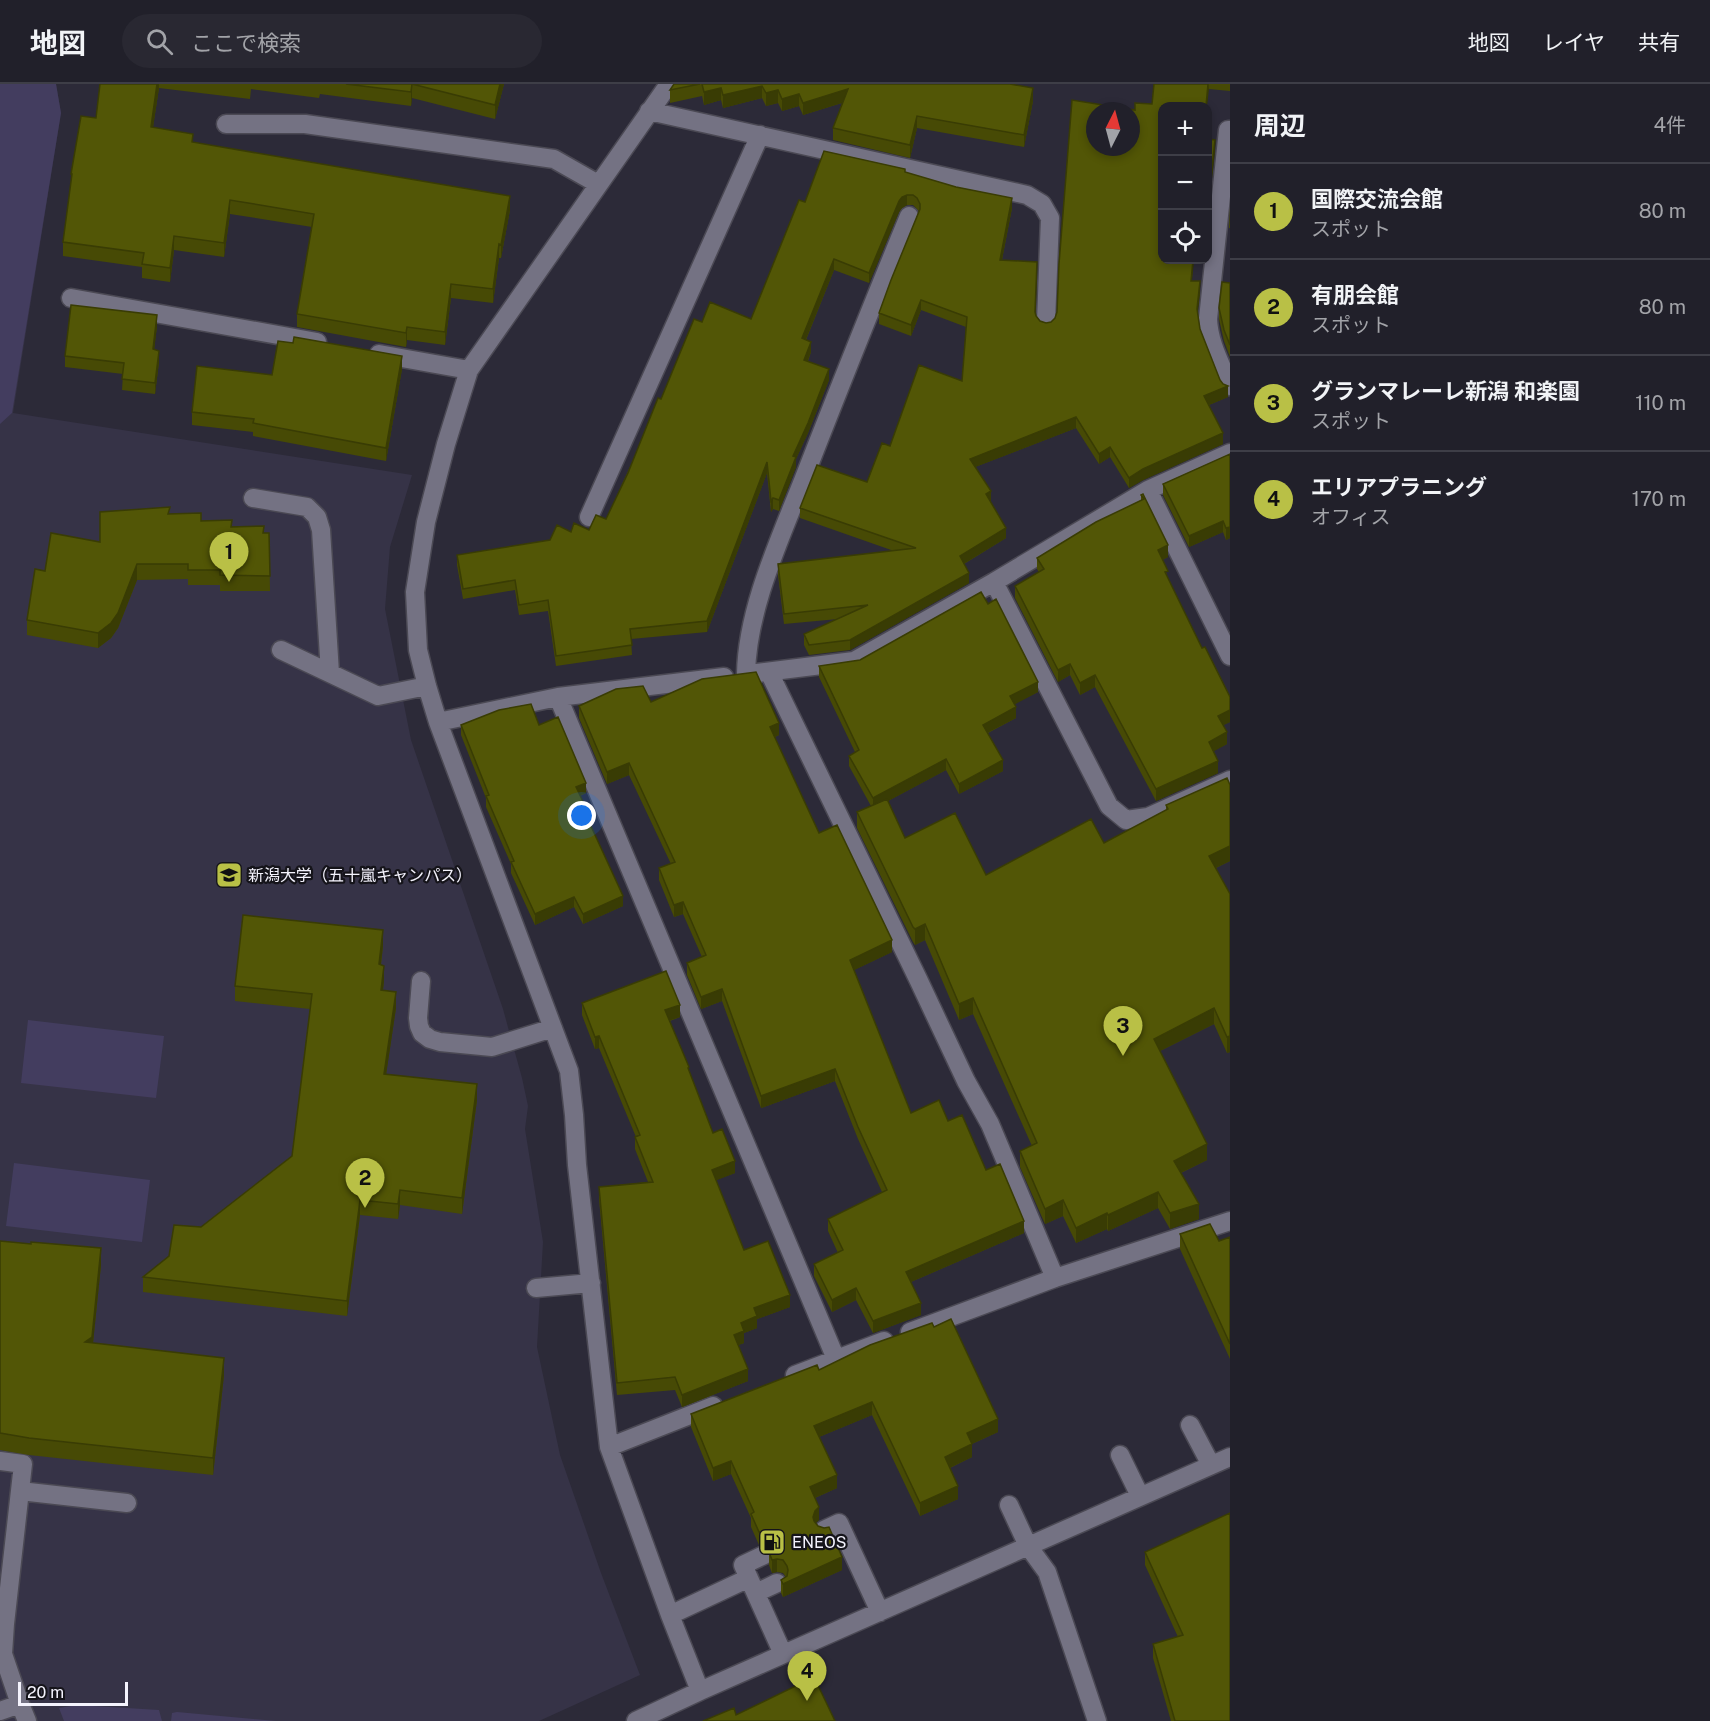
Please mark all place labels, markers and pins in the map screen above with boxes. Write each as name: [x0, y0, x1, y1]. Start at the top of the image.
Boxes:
pin: 1: [210, 532, 248, 582]
school or university icon: 新潟大学（五十嵐キャンパス）: [214, 860, 244, 890]
place label: 新潟大学（五十嵐キャンパス）: [248, 866, 472, 885]
pin: 3: [1104, 1006, 1142, 1056]
pin: 2: [346, 1158, 385, 1208]
fuel station icon: ENEOS: [757, 1527, 787, 1557]
place label: ENEOS: [792, 1533, 846, 1552]
pin: 4: [788, 1652, 826, 1701]

